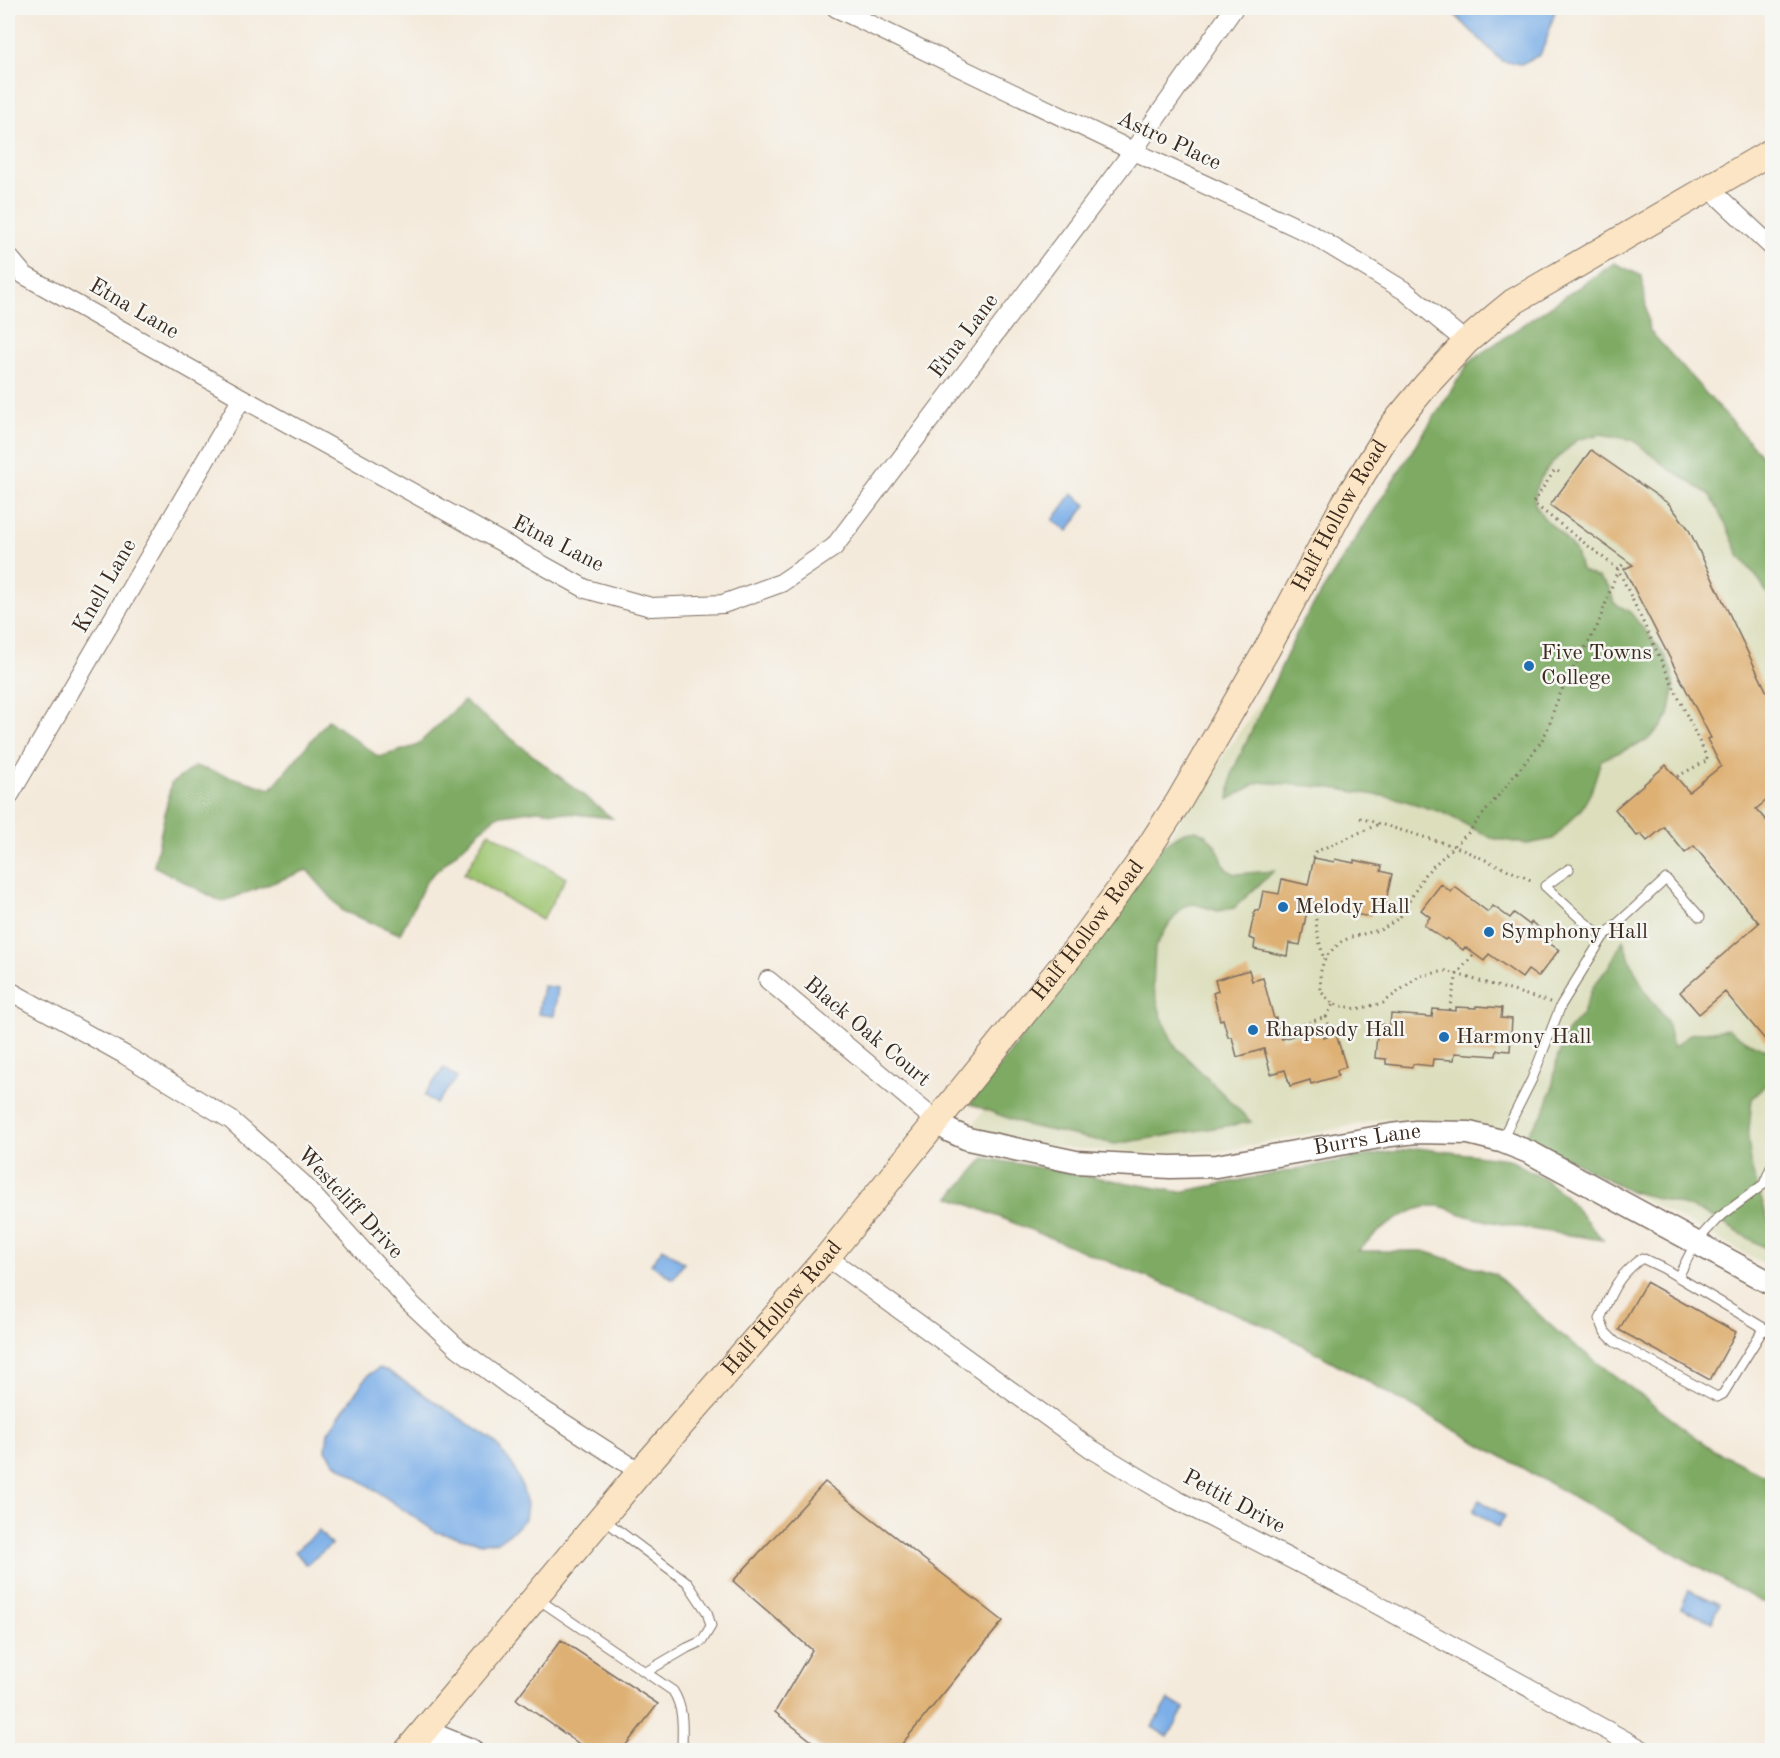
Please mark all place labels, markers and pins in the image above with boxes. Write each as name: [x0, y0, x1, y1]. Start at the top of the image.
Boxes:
place label: Five Towns College: [1541, 642, 1652, 689]
marker: Five Towns College: [1522, 659, 1536, 673]
place label: Melody Hall: [1295, 896, 1410, 918]
marker: Melody Hall: [1276, 900, 1290, 914]
place label: Symphony Hall: [1501, 921, 1648, 943]
marker: Symphony Hall: [1482, 925, 1496, 939]
place label: Rhapsody Hall: [1265, 1019, 1405, 1041]
marker: Rhapsody Hall: [1246, 1023, 1260, 1037]
place label: Harmony Hall: [1456, 1026, 1591, 1048]
marker: Harmony Hall: [1437, 1030, 1451, 1044]

